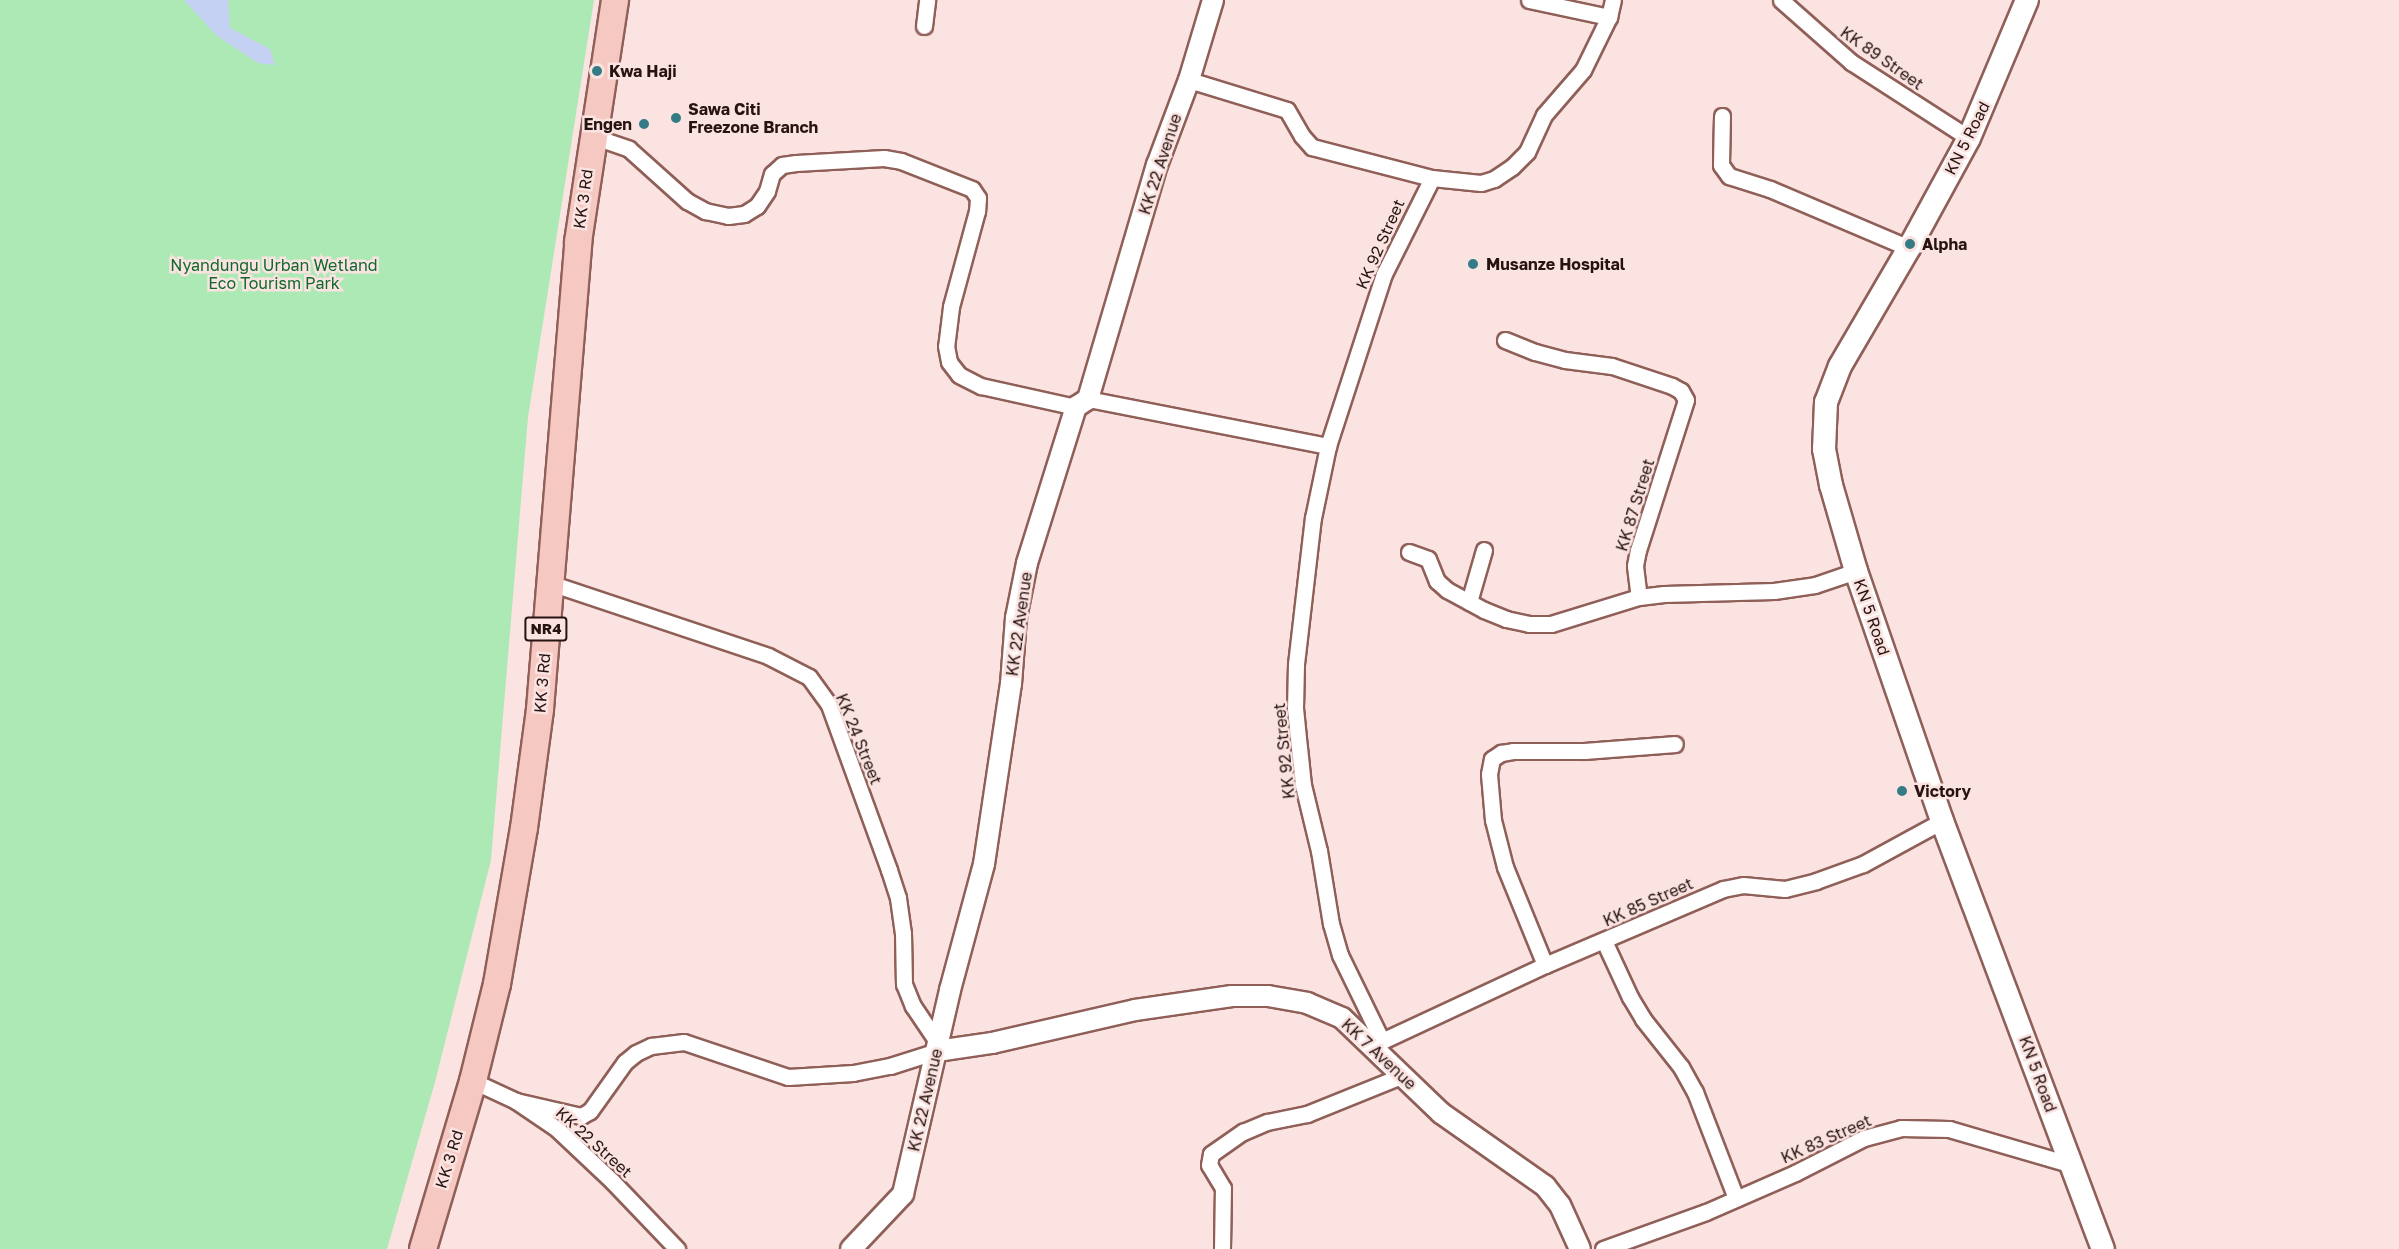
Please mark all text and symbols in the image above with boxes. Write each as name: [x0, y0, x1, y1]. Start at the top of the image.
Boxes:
street label: KK 89 Street: [1837, 22, 1927, 94]
place label: Kwa Haji: [609, 61, 677, 81]
marker: Kwa Haji: [590, 64, 604, 78]
street label: KN 5 Road: [1940, 98, 1994, 178]
place label: Sawa Citi Freezone Branch: [688, 99, 818, 137]
marker: Sawa Citi Freezone Branch: [669, 111, 683, 125]
street label: KK 22 Avenue: [1135, 111, 1185, 217]
place label: Engen: [583, 114, 632, 134]
marker: Engen: [637, 117, 651, 131]
street label: KK 3 Rd: [569, 168, 597, 230]
street label: KK 92 Street: [1352, 196, 1408, 292]
place label: Alpha: [1922, 234, 1967, 254]
marker: Alpha: [1903, 237, 1917, 251]
place label: Musanze Hospital: [1486, 254, 1625, 274]
park label: Nyandungu Urban Wetland Eco Tourism Park: [170, 255, 378, 293]
marker: Musanze Hospital: [1464, 255, 1482, 273]
street label: KK 87 Street: [1612, 456, 1658, 554]
street label: KK 22 Avenue: [1002, 571, 1036, 677]
street label: KN 5 Road: [1850, 576, 1894, 658]
road number: NR4: [524, 617, 568, 641]
street label: KK 3 Rd: [530, 652, 554, 714]
street label: KK 24 Street: [832, 691, 886, 787]
street label: KK 92 Street: [1269, 702, 1299, 800]
place label: Victory: [1914, 781, 1971, 801]
marker: Victory: [1895, 784, 1909, 798]
street label: KK 85 Street: [1600, 874, 1696, 930]
street label: KK 7 Avenue: [1338, 1015, 1420, 1093]
street label: KN 5 Road: [2015, 1033, 2061, 1115]
street label: KK 22 Avenue: [904, 1047, 946, 1153]
street label: KK 22 Street: [552, 1103, 636, 1181]
street label: KK 83 Street: [1778, 1111, 1874, 1167]
street label: KK 3 Rd: [431, 1128, 467, 1190]

